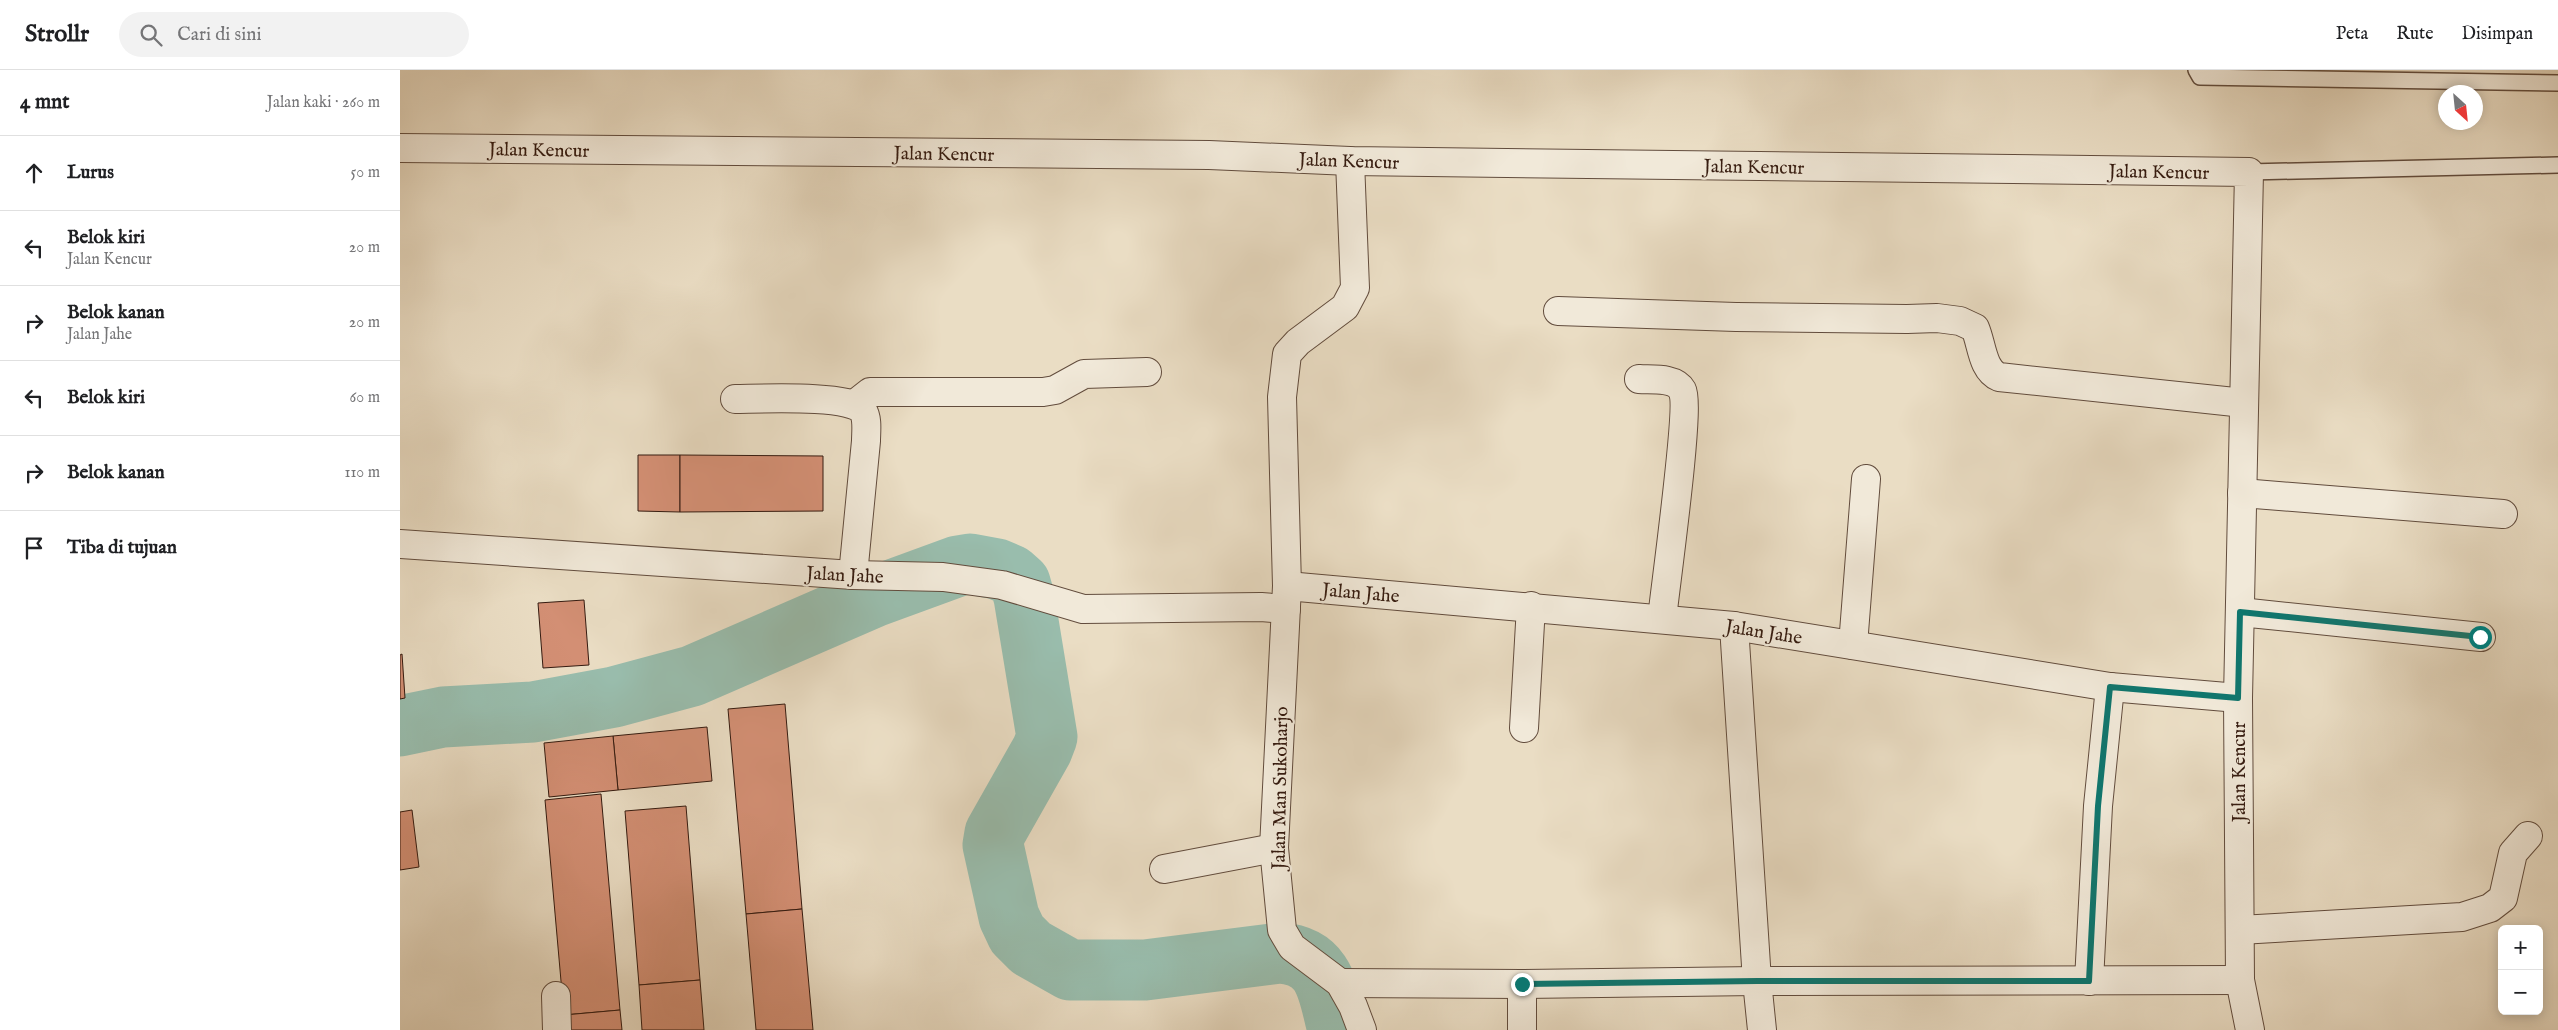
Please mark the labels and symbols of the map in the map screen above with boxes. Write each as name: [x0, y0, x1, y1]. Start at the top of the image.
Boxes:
north arrow: [2438, 85, 2483, 130]
street label: Jalan Kencur: [486, 138, 590, 164]
street label: Jalan Kencur: [891, 142, 995, 168]
street label: Jalan Kencur: [1296, 148, 1400, 176]
street label: Jalan Kencur: [1701, 155, 1805, 181]
street label: Jalan Kencur: [2106, 160, 2210, 186]
street label: Jalan Jahe: [804, 562, 884, 590]
street label: Jalan Jahe: [1319, 578, 1401, 609]
street label: Jalan Jahe: [1722, 615, 1804, 651]
route start: [2469, 626, 2492, 649]
street label: Jalan Man Sukoharjo: [1268, 706, 1294, 872]
street label: Jalan Kencur: [2228, 722, 2252, 824]
route end: [1511, 973, 1534, 996]

